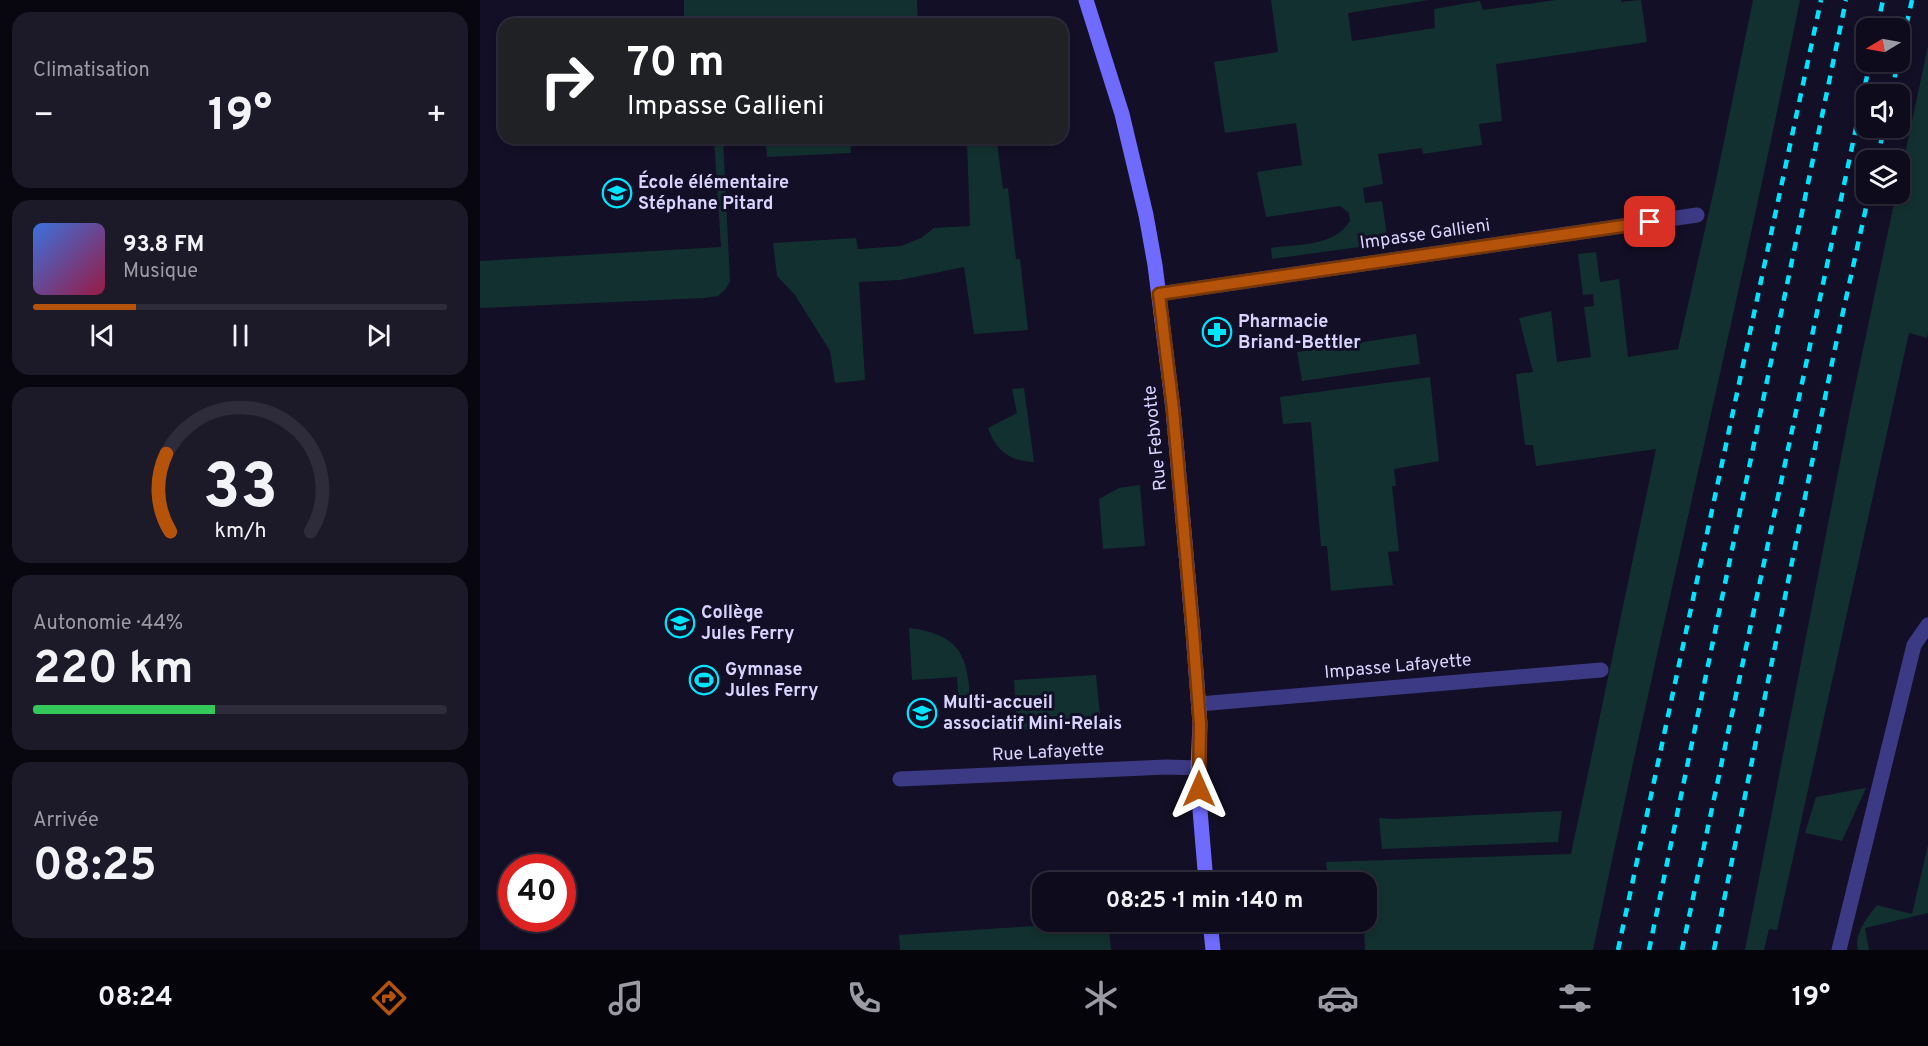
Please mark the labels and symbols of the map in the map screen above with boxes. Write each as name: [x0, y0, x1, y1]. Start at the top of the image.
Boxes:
north arrow: [1856, 18, 1910, 72]
place label: École élémentaire Stéphane Pitard: [638, 170, 789, 216]
school or university icon: École élémentaire Stéphane Pitard: [601, 177, 633, 209]
pin: [1624, 196, 1675, 247]
street label: Impasse Gallieni: [1358, 214, 1492, 256]
place label: Pharmacie Briand-Bettler: [1238, 311, 1361, 355]
pharmacy icon: Pharmacie Briand-Bettler: [1201, 316, 1233, 348]
street label: Rue Febvotte: [1139, 384, 1173, 492]
place label: Collège Jules Ferry: [701, 602, 794, 646]
school or university icon: Collège Jules Ferry: [664, 607, 696, 639]
street label: Impasse Lafayette: [1323, 649, 1473, 685]
place label: Gymnase Jules Ferry: [725, 659, 818, 703]
sports icon: Gymnase Jules Ferry: [688, 664, 720, 696]
place label: Multi-accueil associatif Mini-Relais: [943, 692, 1122, 736]
school or university icon: Multi-accueil associatif Mini-Relais: [906, 697, 938, 729]
street label: Rue Lafayette: [991, 739, 1105, 767]
position arrow: [1167, 757, 1231, 821]
speed limit sign: 40: [498, 854, 576, 932]

